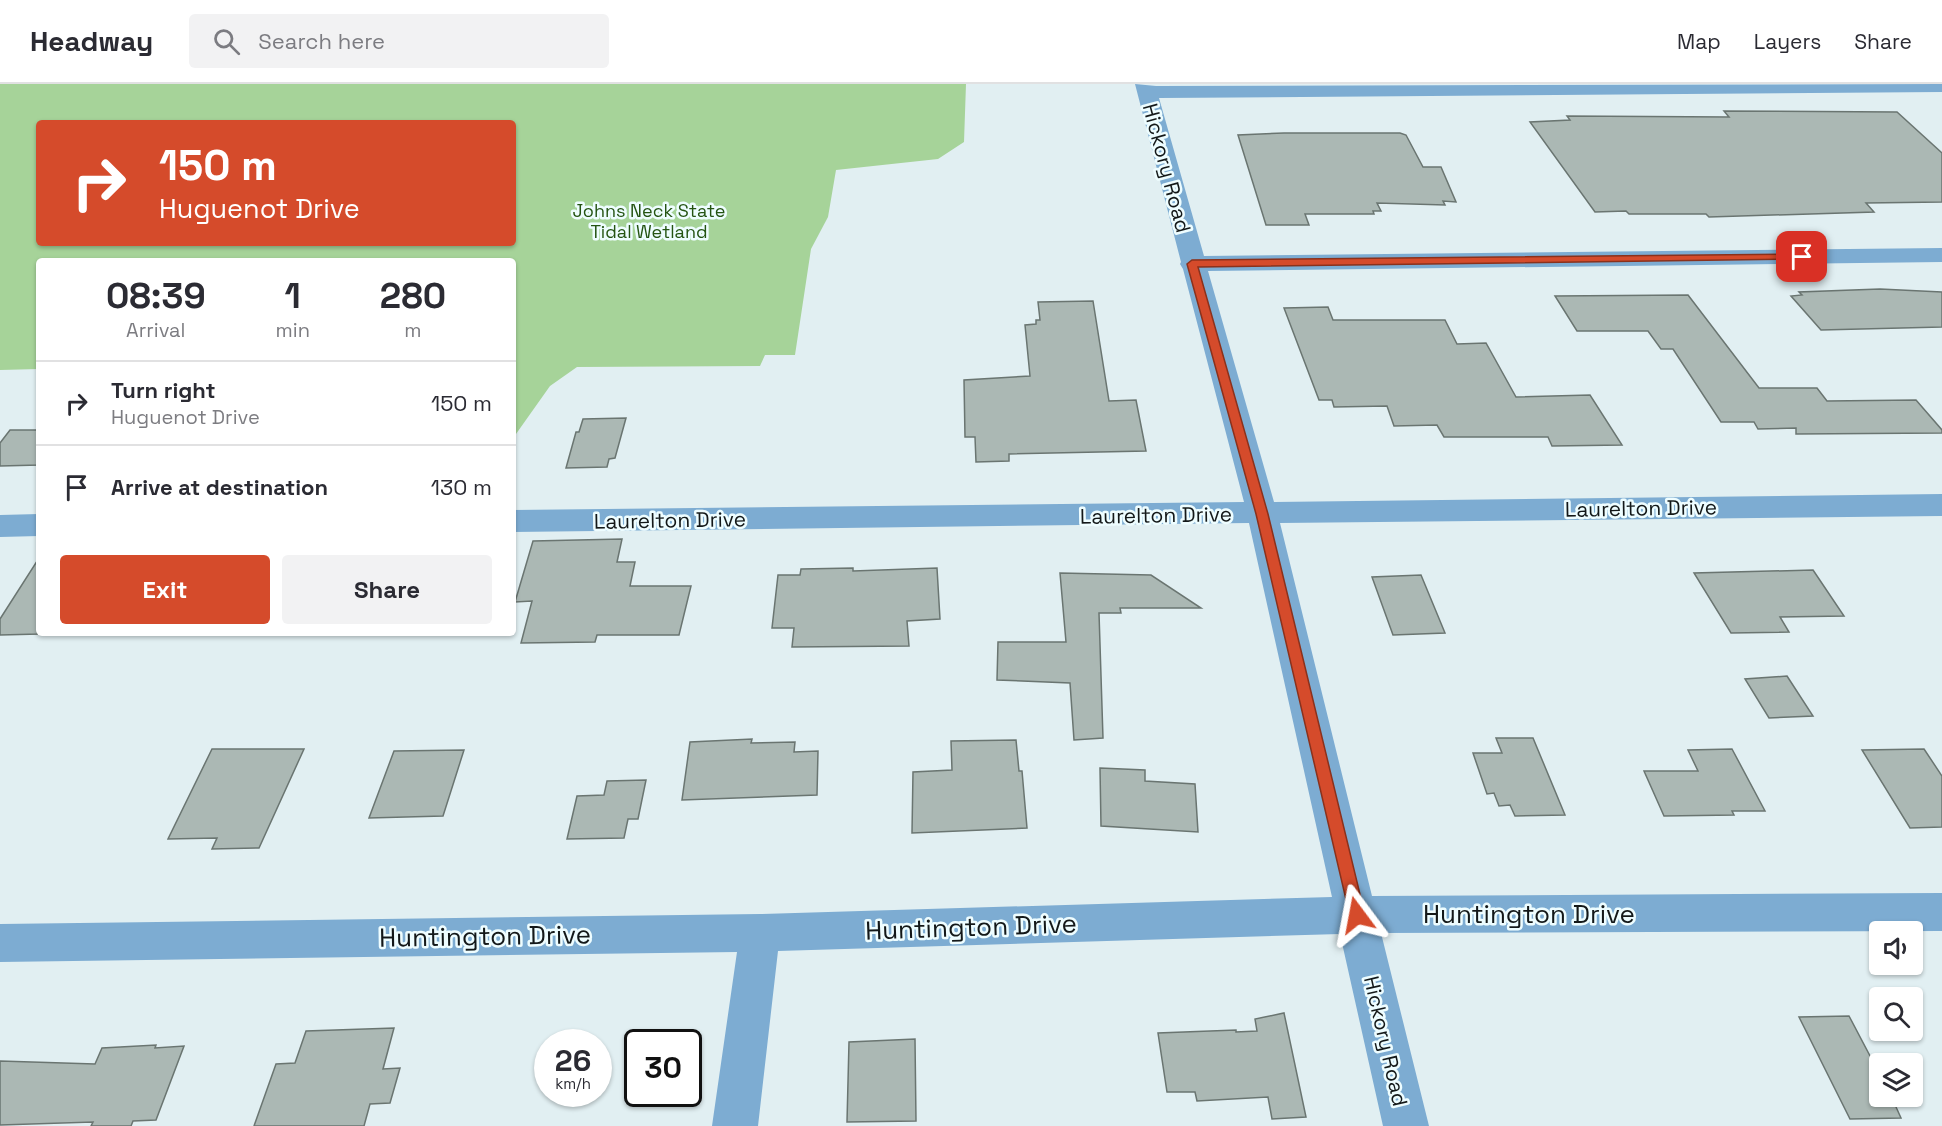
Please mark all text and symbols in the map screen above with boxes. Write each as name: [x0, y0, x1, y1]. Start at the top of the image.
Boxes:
search box: [189, 14, 609, 68]
text: Headway: [30, 23, 153, 59]
icon: search: [210, 25, 243, 58]
text: Search here: [258, 27, 385, 55]
text: Map: [1677, 28, 1721, 55]
text: Layers: [1754, 28, 1821, 55]
text: Share: [1854, 28, 1912, 55]
street label: Hickory Road: [1137, 100, 1197, 236]
text: 150 m: [159, 139, 277, 192]
icon: right: [60, 144, 138, 222]
text: Huguenot Drive: [159, 191, 360, 226]
park label: Johns Neck State Tidal Wetland: [573, 199, 725, 243]
pin: [1776, 231, 1827, 282]
icon: arrive: [1785, 240, 1818, 273]
text: 08:39: [106, 273, 206, 319]
text: 1: [285, 273, 301, 319]
text: 280: [380, 273, 446, 319]
text: Arrival: [126, 317, 186, 343]
text: min: [276, 317, 310, 343]
text: m: [404, 317, 422, 343]
text: Turn right: [111, 376, 216, 404]
icon: right: [60, 387, 93, 420]
text: 150 m: [431, 389, 492, 417]
text: Huguenot Drive: [111, 404, 260, 430]
icon: arrive: [60, 471, 93, 504]
text: Arrive at destination: [111, 473, 328, 501]
text: 130 m: [431, 473, 492, 501]
street label: Laurelton Drive: [1565, 493, 1717, 523]
street label: Laurelton Drive: [1080, 500, 1232, 530]
street label: Laurelton Drive: [594, 505, 746, 535]
button: Exit: [60, 555, 270, 624]
button: Share: [282, 555, 492, 624]
position arrow: [1325, 883, 1389, 947]
street label: Huntington Drive: [1423, 897, 1635, 931]
street label: Huntington Drive: [864, 906, 1078, 948]
street label: Huntington Drive: [379, 917, 591, 955]
map controls: [1869, 921, 1923, 1107]
button: sound: [1869, 921, 1923, 975]
street label: Hickory Road: [1358, 973, 1414, 1109]
button: search: [1869, 987, 1923, 1041]
speed limit sign: 30: [624, 1029, 702, 1107]
text: 26: [555, 1041, 591, 1080]
button: layers: [1869, 1053, 1923, 1107]
text: km/h: [555, 1074, 591, 1093]

